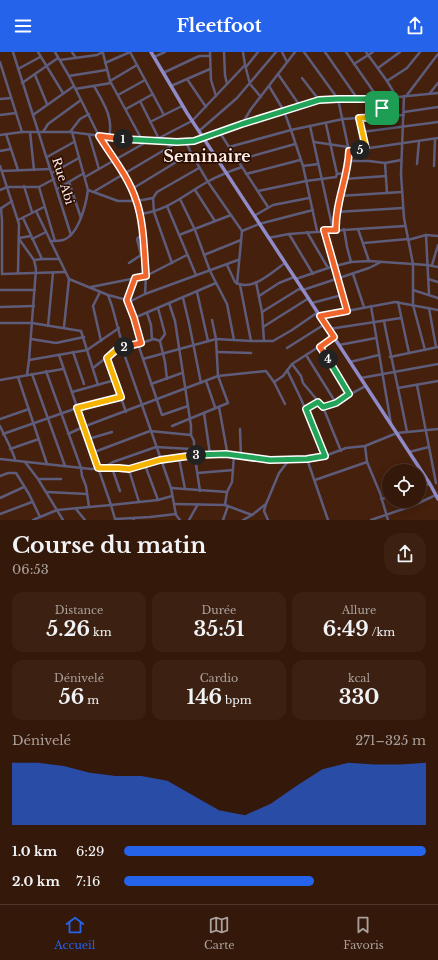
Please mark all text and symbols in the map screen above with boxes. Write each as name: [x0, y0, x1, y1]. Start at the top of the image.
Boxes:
icon: menu: [12, 15, 34, 37]
text: Fleetfoot: [176, 15, 262, 37]
icon: share: [404, 15, 426, 37]
pin: [365, 91, 399, 125]
icon: arrive: [371, 97, 393, 119]
pin: 1: [113, 129, 133, 149]
text: 1: [121, 132, 125, 146]
pin: 5: [350, 140, 370, 160]
text: 5: [357, 143, 363, 157]
district label: Seminaire: [163, 146, 251, 166]
street label: Rue Abi: [49, 155, 78, 206]
pin: 2: [114, 337, 134, 357]
text: 2: [120, 340, 128, 354]
pin: 4: [318, 349, 338, 369]
text: 4: [324, 352, 332, 366]
pin: 3: [186, 445, 206, 465]
text: 3: [192, 448, 200, 462]
map controls: [382, 464, 426, 508]
button: locate: [382, 464, 426, 508]
text: Course du matin: [12, 532, 206, 559]
button: share: [384, 533, 426, 575]
text: 06:53: [12, 561, 49, 578]
text: Distance: [55, 603, 103, 617]
text: Durée: [202, 603, 236, 617]
text: Allure: [342, 603, 376, 617]
text: 5.26: [46, 617, 90, 641]
text: 35:51: [194, 617, 244, 641]
text: 6:49: [323, 617, 369, 641]
text: km: [90, 625, 112, 639]
text: /km: [369, 625, 395, 639]
text: Dénivelé: [54, 671, 104, 685]
text: Cardio: [200, 671, 238, 685]
text: kcal: [348, 671, 370, 685]
text: 56: [59, 685, 84, 709]
text: 146: [186, 685, 222, 709]
text: 330: [339, 685, 379, 709]
text: m: [84, 693, 99, 707]
text: bpm: [222, 693, 252, 707]
text: Dénivelé: [12, 732, 71, 749]
text: 271–325 m: [355, 732, 426, 749]
text: 1.0 km: [12, 843, 57, 860]
text: 6:29: [76, 843, 104, 860]
text: 2.0 km: [12, 873, 60, 890]
text: 7:16: [76, 873, 100, 890]
tab: Accueil: [54, 914, 95, 952]
tab: Carte: [204, 914, 235, 952]
tab: Favoris: [343, 914, 384, 952]

